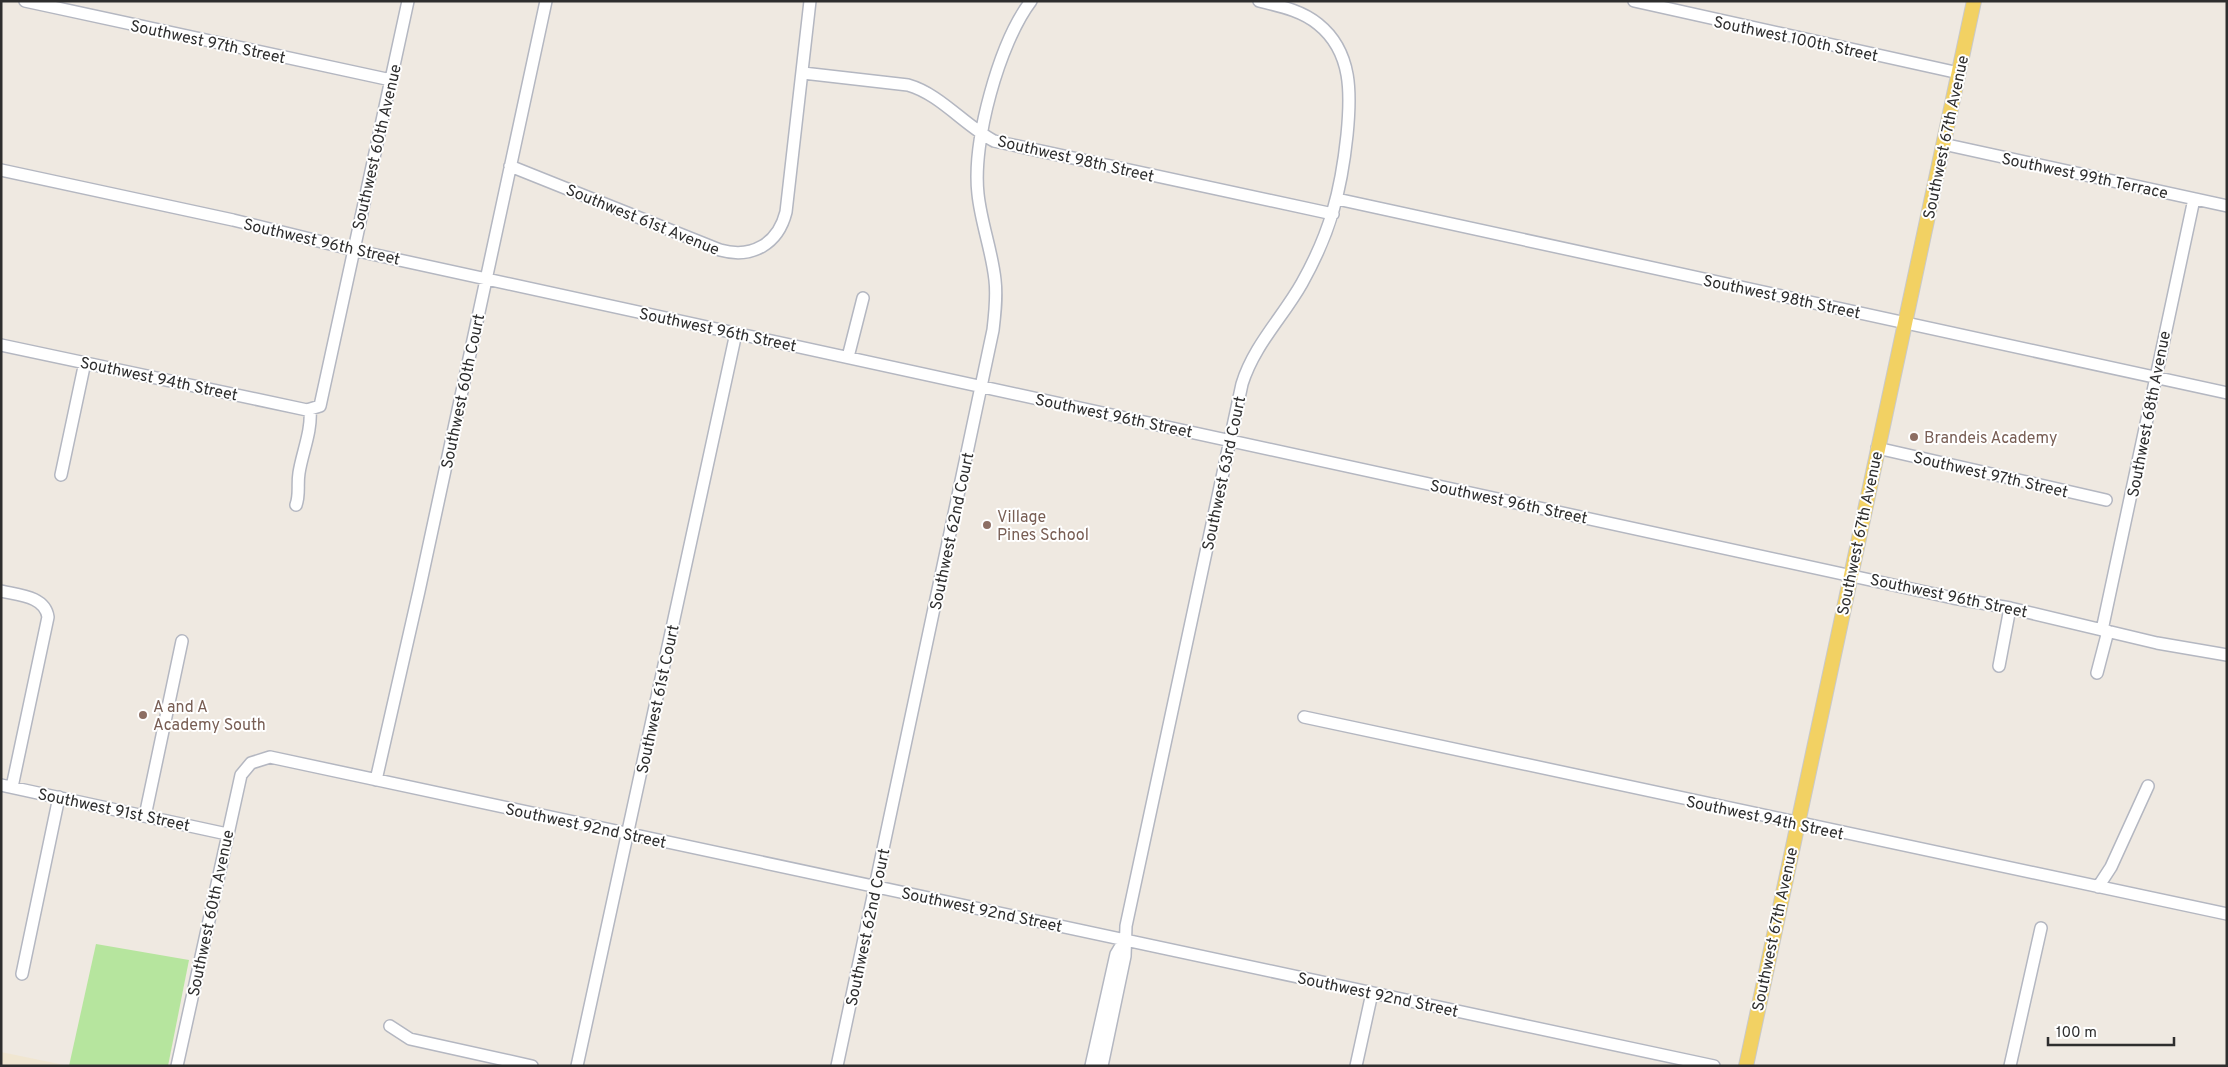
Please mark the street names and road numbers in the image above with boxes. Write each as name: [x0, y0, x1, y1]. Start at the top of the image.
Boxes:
street label: Southwest 100th Street: [1712, 13, 1880, 67]
street label: Southwest 97th Street: [128, 17, 287, 69]
street label: Southwest 67th Avenue: [1920, 54, 1974, 221]
street label: Southwest 60th Avenue: [349, 62, 407, 232]
street label: Southwest 98th Street: [995, 132, 1156, 188]
street label: Southwest 99th Terrace: [1999, 150, 2170, 204]
street label: Southwest 61st Avenue: [563, 181, 722, 261]
street label: Southwest 96th Street: [241, 215, 402, 271]
street label: Southwest 98th Street: [1701, 272, 1862, 324]
street label: Southwest 96th Street: [637, 305, 798, 357]
street label: Southwest 60th Court: [438, 312, 490, 471]
street label: Southwest 68th Avenue: [2124, 329, 2176, 499]
street label: Southwest 94th Street: [78, 353, 239, 406]
street label: Southwest 96th Street: [1033, 391, 1194, 443]
street label: Southwest 63rd Court: [1199, 394, 1251, 553]
street label: Southwest 97th Street: [1911, 448, 2070, 503]
street label: Southwest 67th Avenue: [1834, 450, 1888, 617]
street label: Southwest 62nd Court: [926, 451, 979, 612]
street label: Southwest 96th Street: [1428, 477, 1589, 529]
street label: Southwest 96th Street: [1868, 571, 2029, 623]
street label: Southwest 61st Court: [633, 623, 685, 776]
street label: Southwest 91st Street: [36, 785, 192, 837]
street label: Southwest 94th Street: [1684, 792, 1845, 845]
street label: Southwest 92nd Street: [503, 800, 668, 854]
street label: Southwest 60th Avenue: [185, 828, 239, 999]
street label: Southwest 67th Avenue: [1749, 846, 1803, 1013]
street label: Southwest 62nd Court: [842, 847, 895, 1008]
street label: Southwest 92nd Street: [899, 884, 1064, 938]
street label: Southwest 92nd Street: [1295, 969, 1460, 1023]

